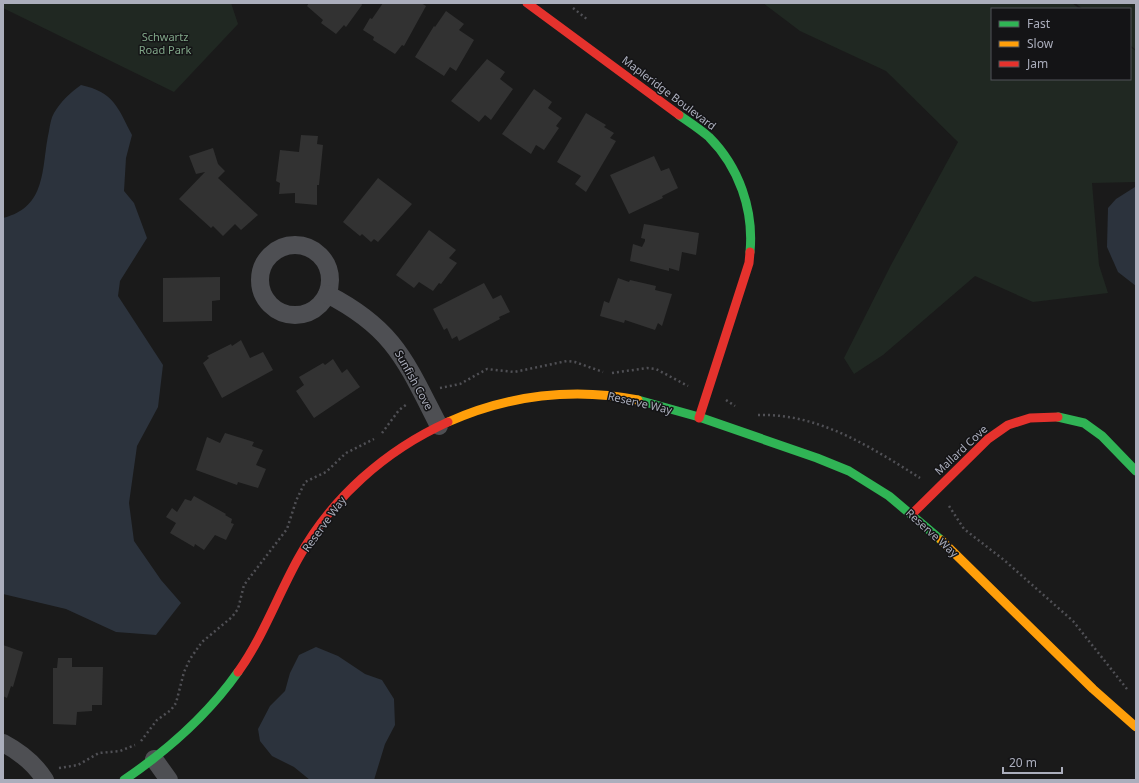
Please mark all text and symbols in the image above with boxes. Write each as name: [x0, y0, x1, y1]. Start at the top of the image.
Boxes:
legend: [991, 8, 1131, 80]
text: Fast: [1027, 15, 1051, 32]
park label: Schwartz Road Park: [139, 29, 191, 57]
text: Slow: [1027, 35, 1054, 52]
street label: Mapleridge Boulevard: [619, 52, 719, 133]
text: Jam: [1026, 55, 1048, 72]
street label: Sunfish Cove: [392, 347, 437, 412]
street label: Reserve Way: [607, 388, 674, 417]
street label: Mallard Cove: [931, 421, 990, 478]
street label: Reserve Way: [298, 492, 349, 555]
street label: Reserve Way: [903, 505, 962, 560]
scale bar: [1003, 749, 1062, 775]
text: 20 m: [1009, 754, 1037, 771]

